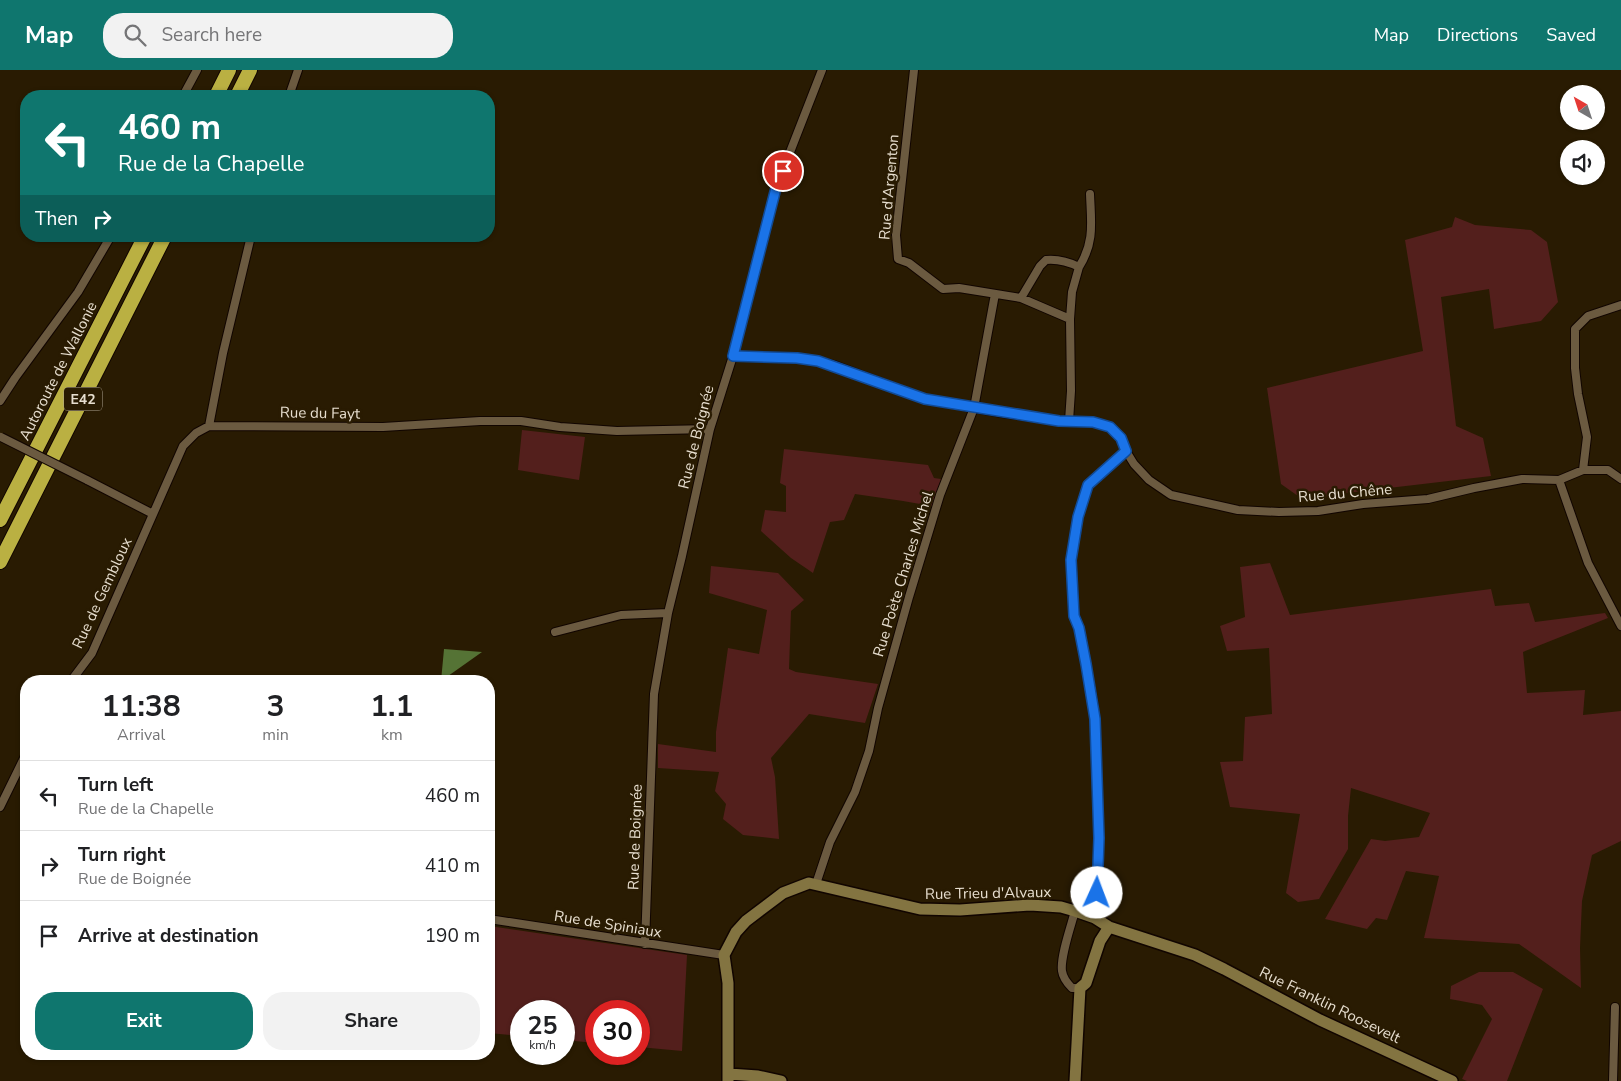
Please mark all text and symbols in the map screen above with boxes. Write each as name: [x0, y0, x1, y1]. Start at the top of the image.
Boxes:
search box: [103, 13, 453, 58]
text: Map: [25, 19, 73, 51]
icon: search: [121, 21, 149, 49]
text: Search here: [161, 22, 262, 48]
text: Map: [1374, 23, 1409, 47]
text: Directions: [1437, 23, 1518, 47]
text: Saved: [1546, 23, 1596, 47]
north arrow: [1560, 85, 1605, 130]
map controls: [1560, 85, 1605, 185]
text: 460 m: [118, 104, 221, 151]
icon: left: [35, 110, 100, 175]
street label: Rue d'Argenton: [874, 133, 904, 241]
button: sound: [1560, 140, 1605, 185]
text: Rue de la Chapelle: [118, 149, 305, 179]
pin: [762, 150, 804, 192]
icon: arrive: [769, 157, 797, 185]
icon: right: [88, 205, 116, 233]
text: Then: [35, 206, 78, 232]
street label: Autoroute de Wallonie: [14, 298, 102, 444]
street label: Rue de Boignée: [673, 383, 719, 491]
road number: E42: [64, 388, 102, 410]
street label: Rue du Fayt: [280, 402, 361, 424]
street label: Rue du Chêne: [1297, 479, 1393, 507]
street label: Rue Poète Charles Michel: [868, 488, 938, 659]
street label: Rue de Gembloux: [68, 534, 137, 652]
text: 11:38: [101, 686, 181, 727]
text: 3: [266, 686, 284, 727]
text: 1.1: [370, 686, 414, 727]
text: Arrival: [117, 724, 165, 746]
text: min: [262, 724, 289, 746]
text: km: [381, 724, 403, 746]
text: Turn left: [78, 772, 153, 798]
icon: left: [35, 782, 63, 810]
text: 460 m: [425, 783, 480, 809]
street label: Rue de Boignée: [623, 784, 647, 890]
text: Rue de la Chapelle: [78, 798, 214, 820]
text: Turn right: [78, 842, 165, 868]
icon: right: [35, 852, 63, 880]
text: 410 m: [425, 853, 480, 879]
position arrow: [1070, 866, 1122, 918]
text: Rue de Boignée: [78, 868, 191, 890]
street label: Rue Trieu d'Alvaux: [925, 882, 1051, 904]
street label: Rue de Spiniaux: [553, 906, 663, 942]
icon: arrive: [35, 922, 63, 950]
text: Arrive at destination: [78, 923, 259, 949]
text: 190 m: [425, 923, 480, 949]
street label: Rue Franklin Roosevelt: [1256, 962, 1405, 1048]
button: Exit: [35, 992, 253, 1050]
button: Share: [263, 992, 480, 1050]
speed limit sign: 30: [585, 1000, 650, 1065]
text: 25: [527, 1009, 558, 1043]
text: km/h: [529, 1037, 556, 1053]

